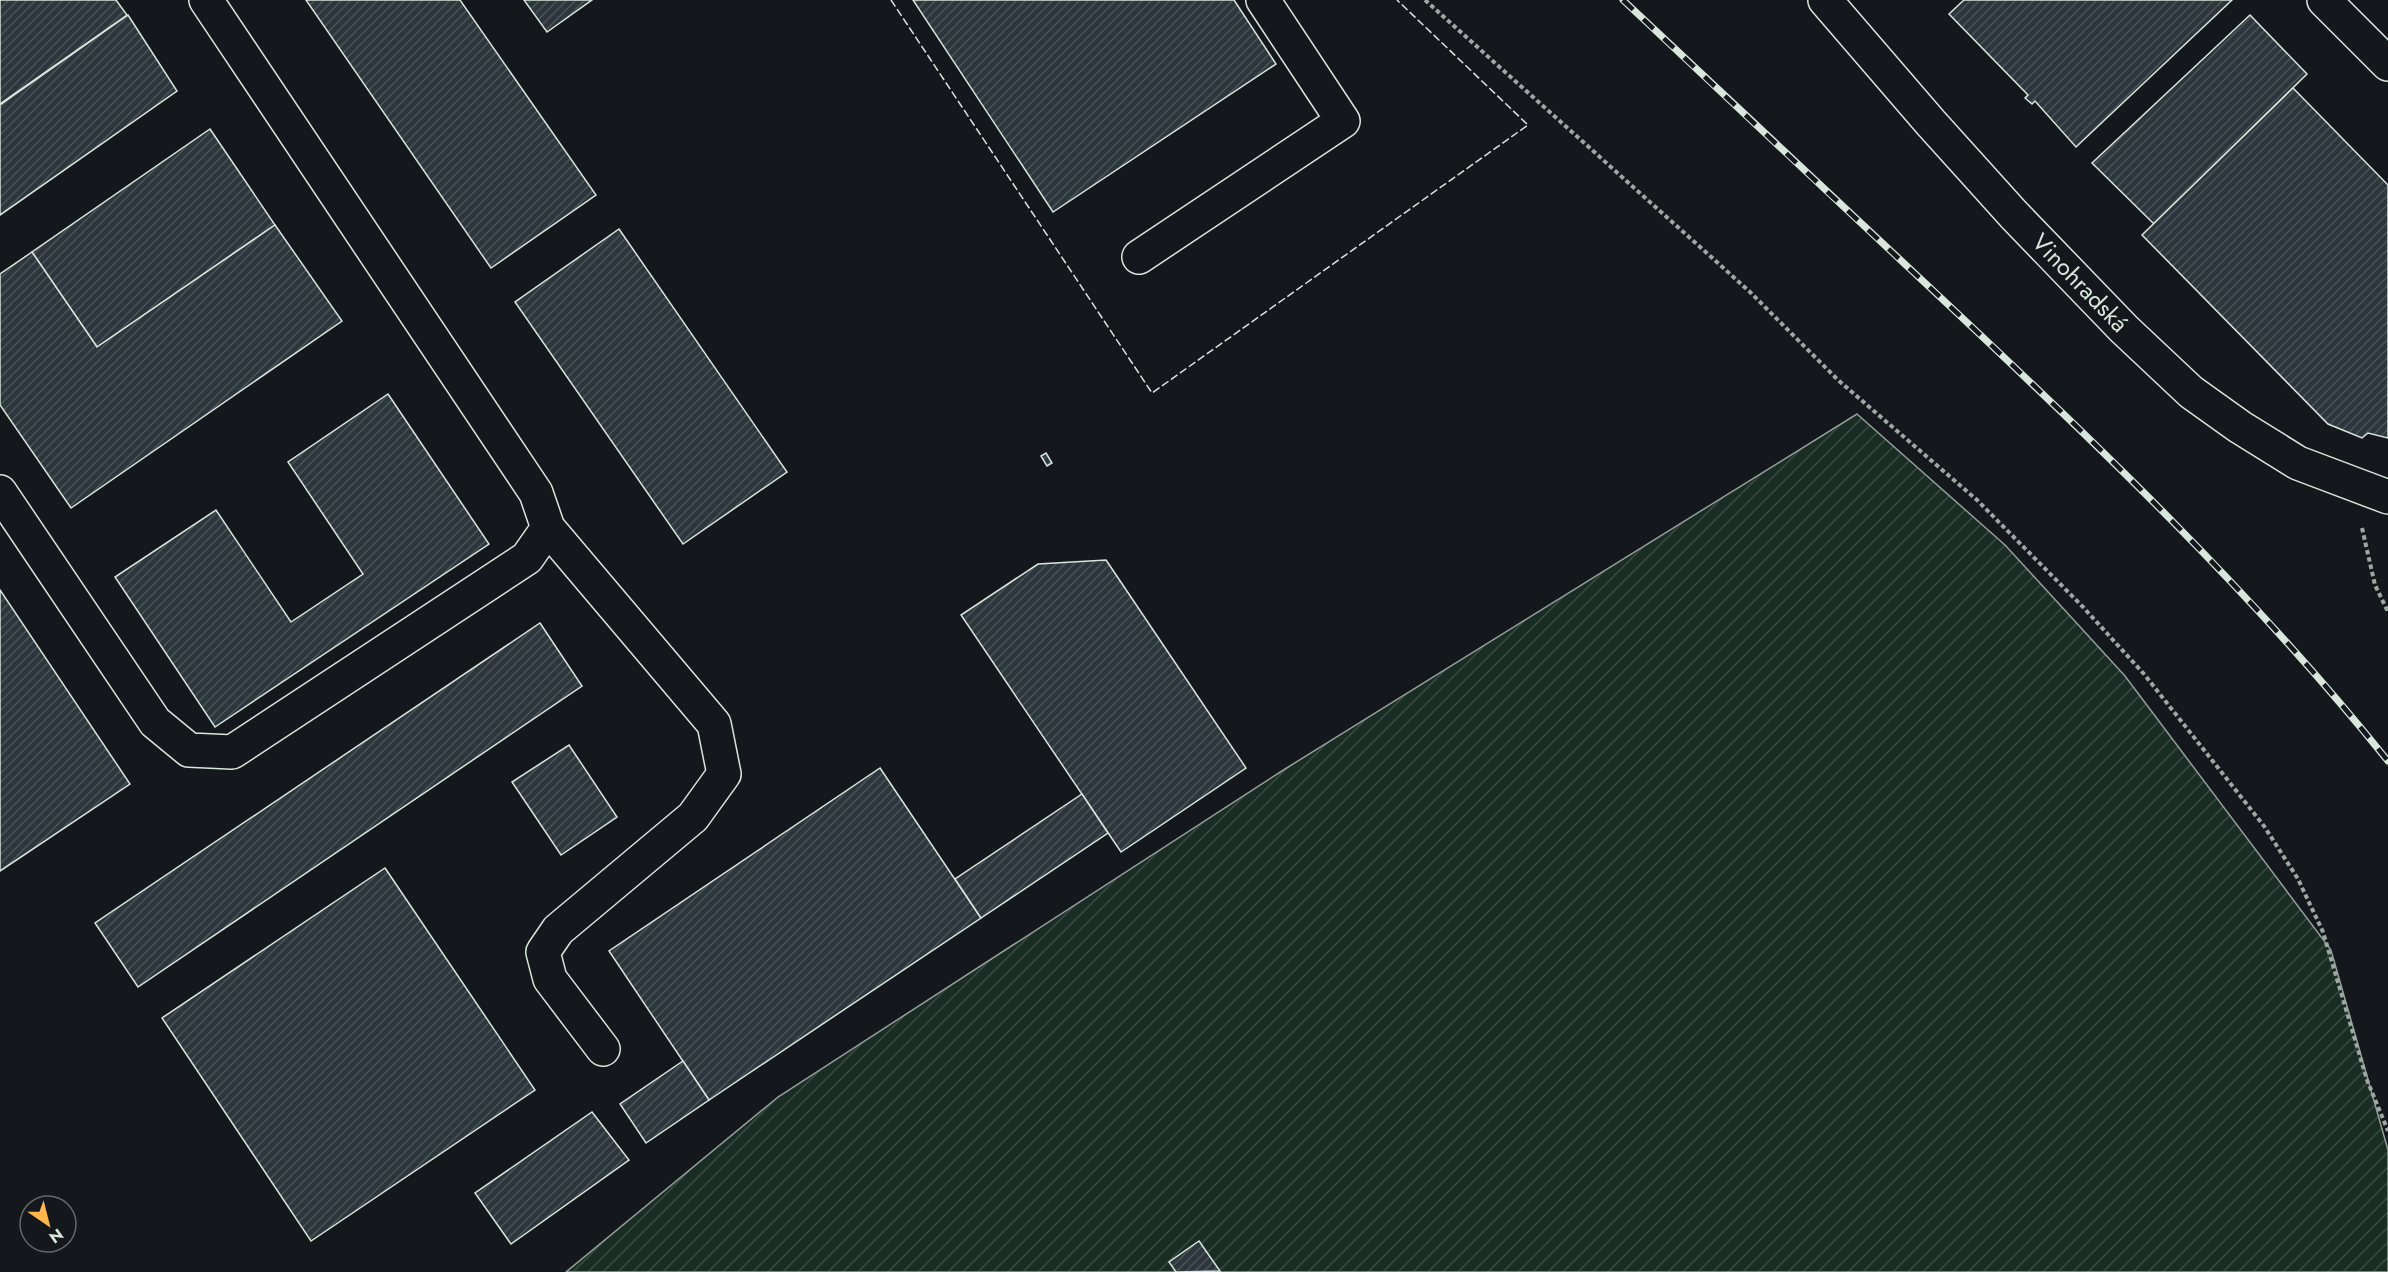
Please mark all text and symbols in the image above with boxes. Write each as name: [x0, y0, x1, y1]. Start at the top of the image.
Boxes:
street label: Vinohradská: [2024, 225, 2137, 340]
north arrow: [18, 1194, 78, 1254]
text: N: [45, 1223, 68, 1249]

